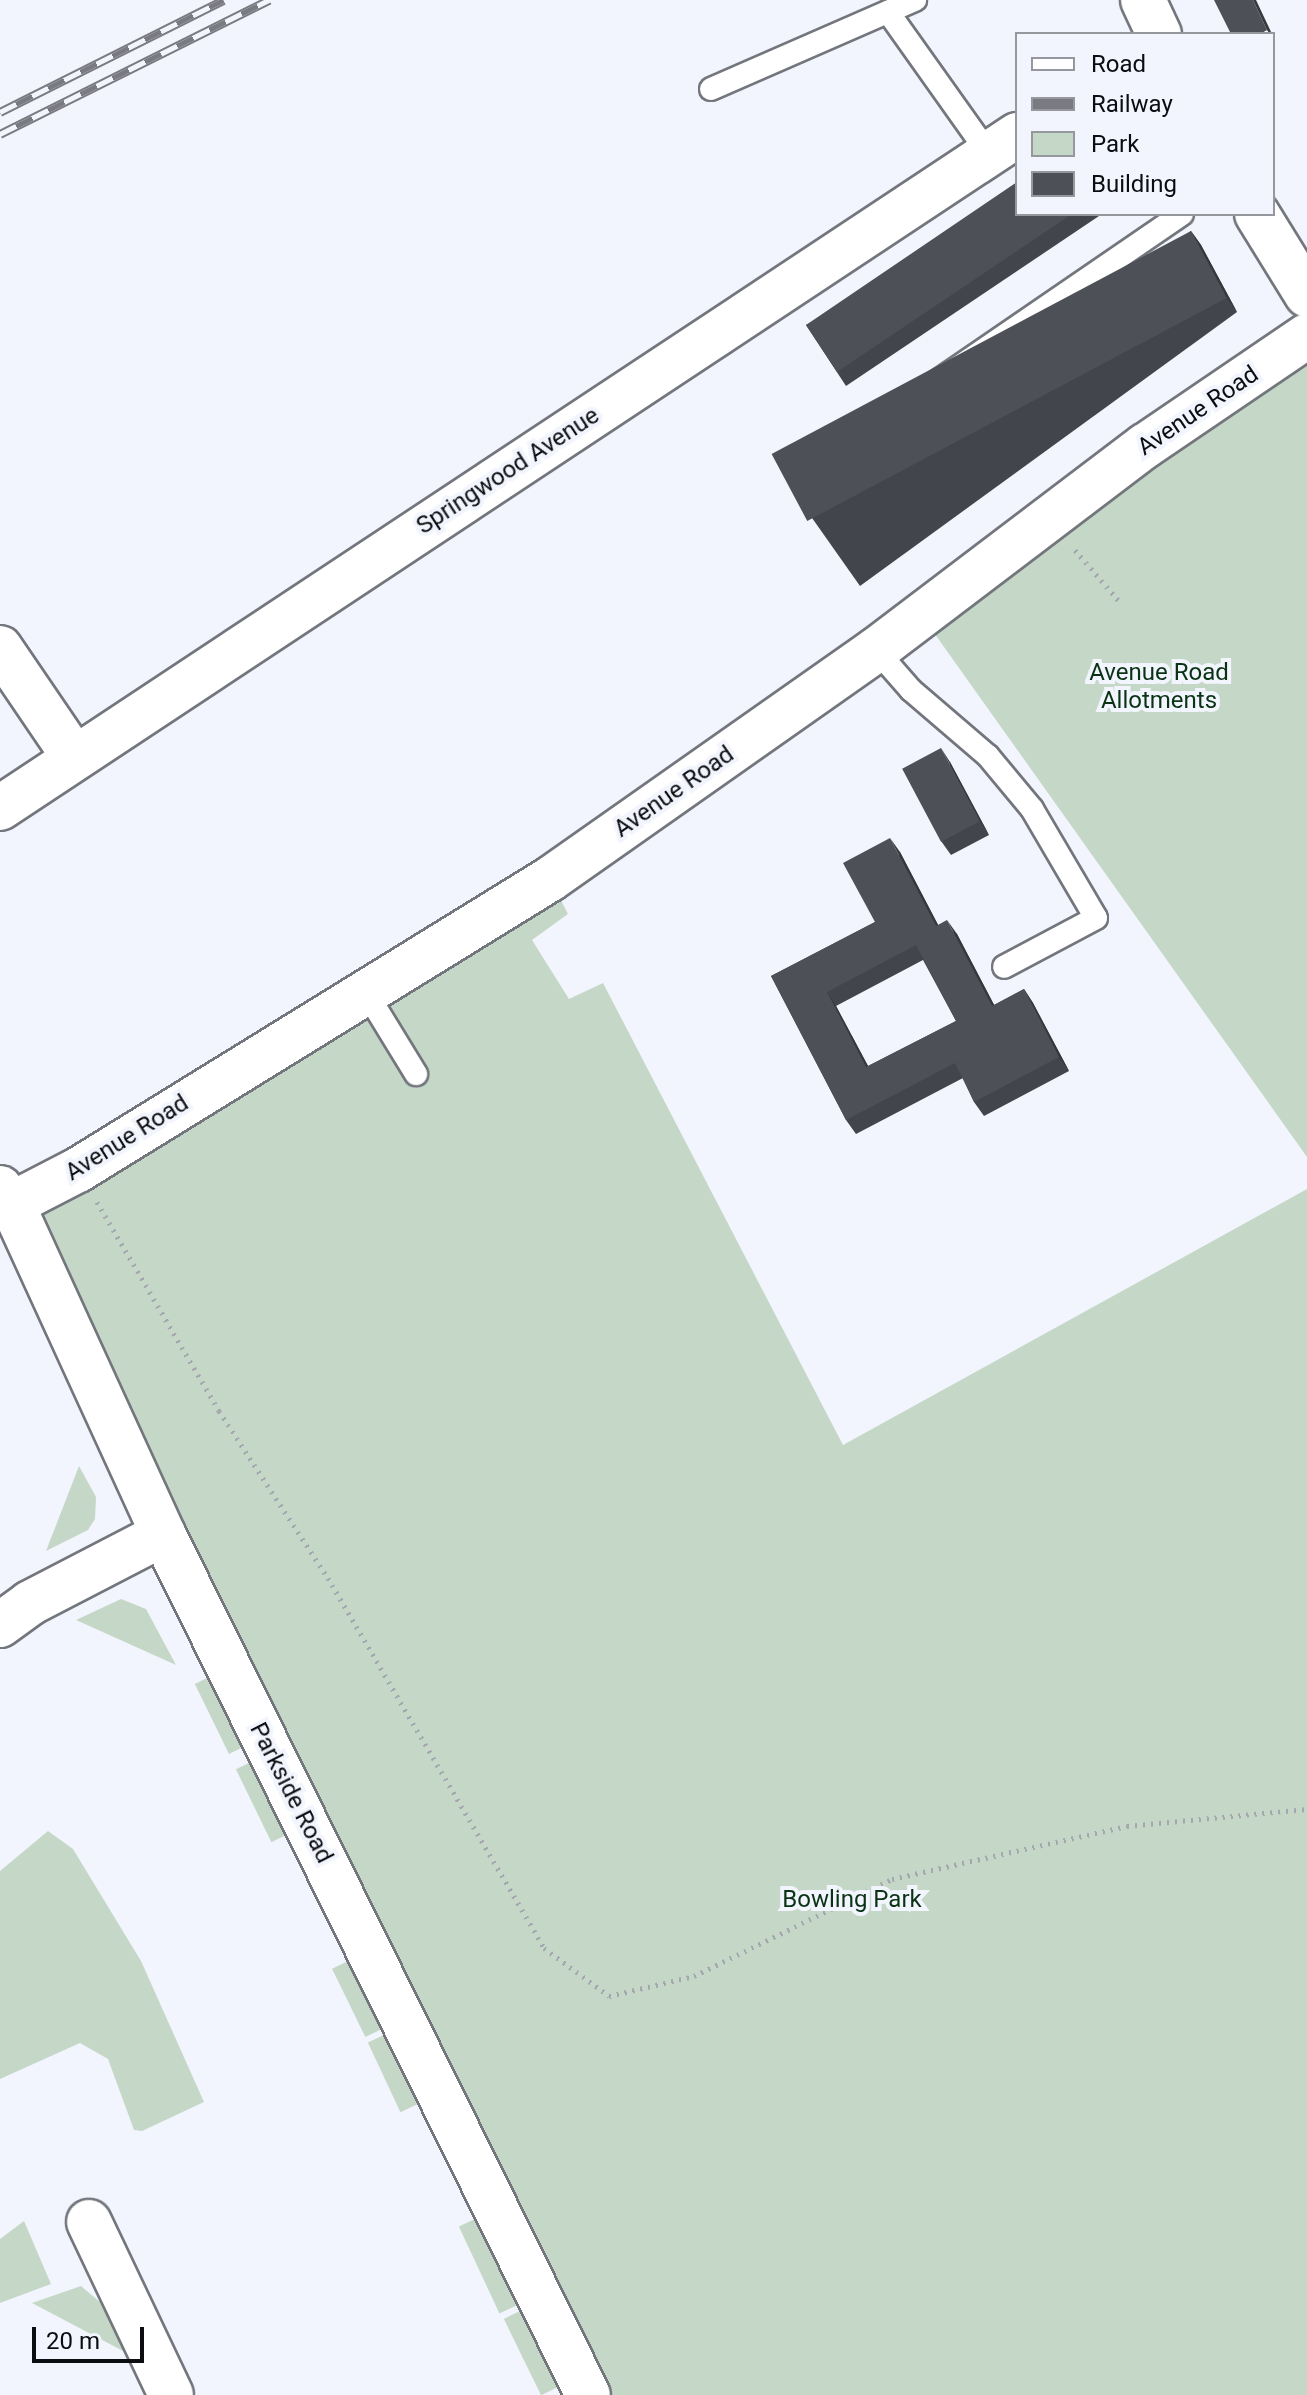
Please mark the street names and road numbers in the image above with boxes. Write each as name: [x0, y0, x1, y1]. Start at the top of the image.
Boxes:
street label: Avenue Road: [1132, 360, 1264, 462]
street label: Springwood Avenue: [411, 401, 605, 541]
street label: Avenue Road: [609, 740, 739, 844]
street label: Avenue Road: [60, 1089, 194, 1187]
street label: Parkside Road: [243, 1718, 339, 1868]

